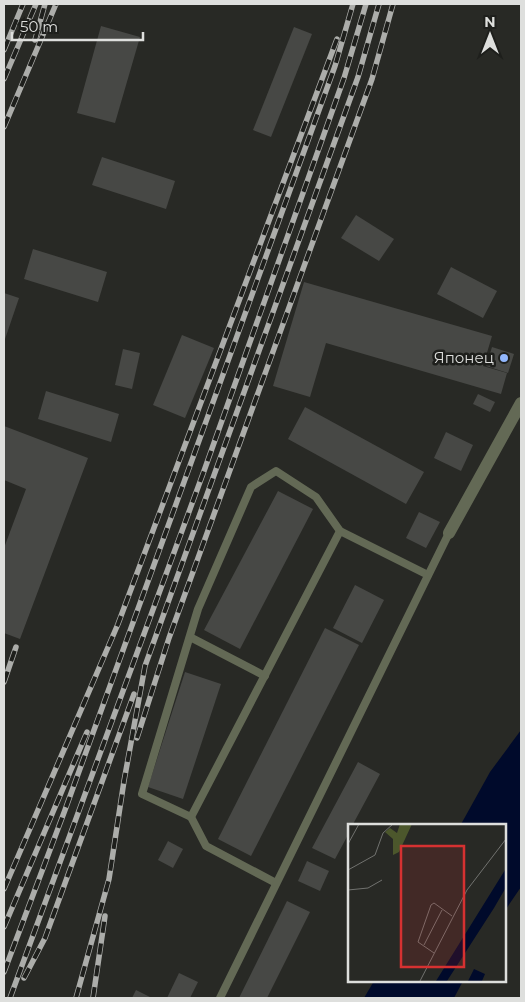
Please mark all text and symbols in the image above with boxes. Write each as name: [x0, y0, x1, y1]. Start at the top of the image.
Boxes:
scale bar: [12, 10, 144, 42]
north arrow: [465, 10, 515, 60]
text: N: [484, 13, 496, 31]
text: 50 m: [20, 17, 58, 36]
place label: Японец: [434, 348, 494, 367]
marker: Японец: [498, 352, 510, 364]
inset map: [348, 824, 505, 982]

